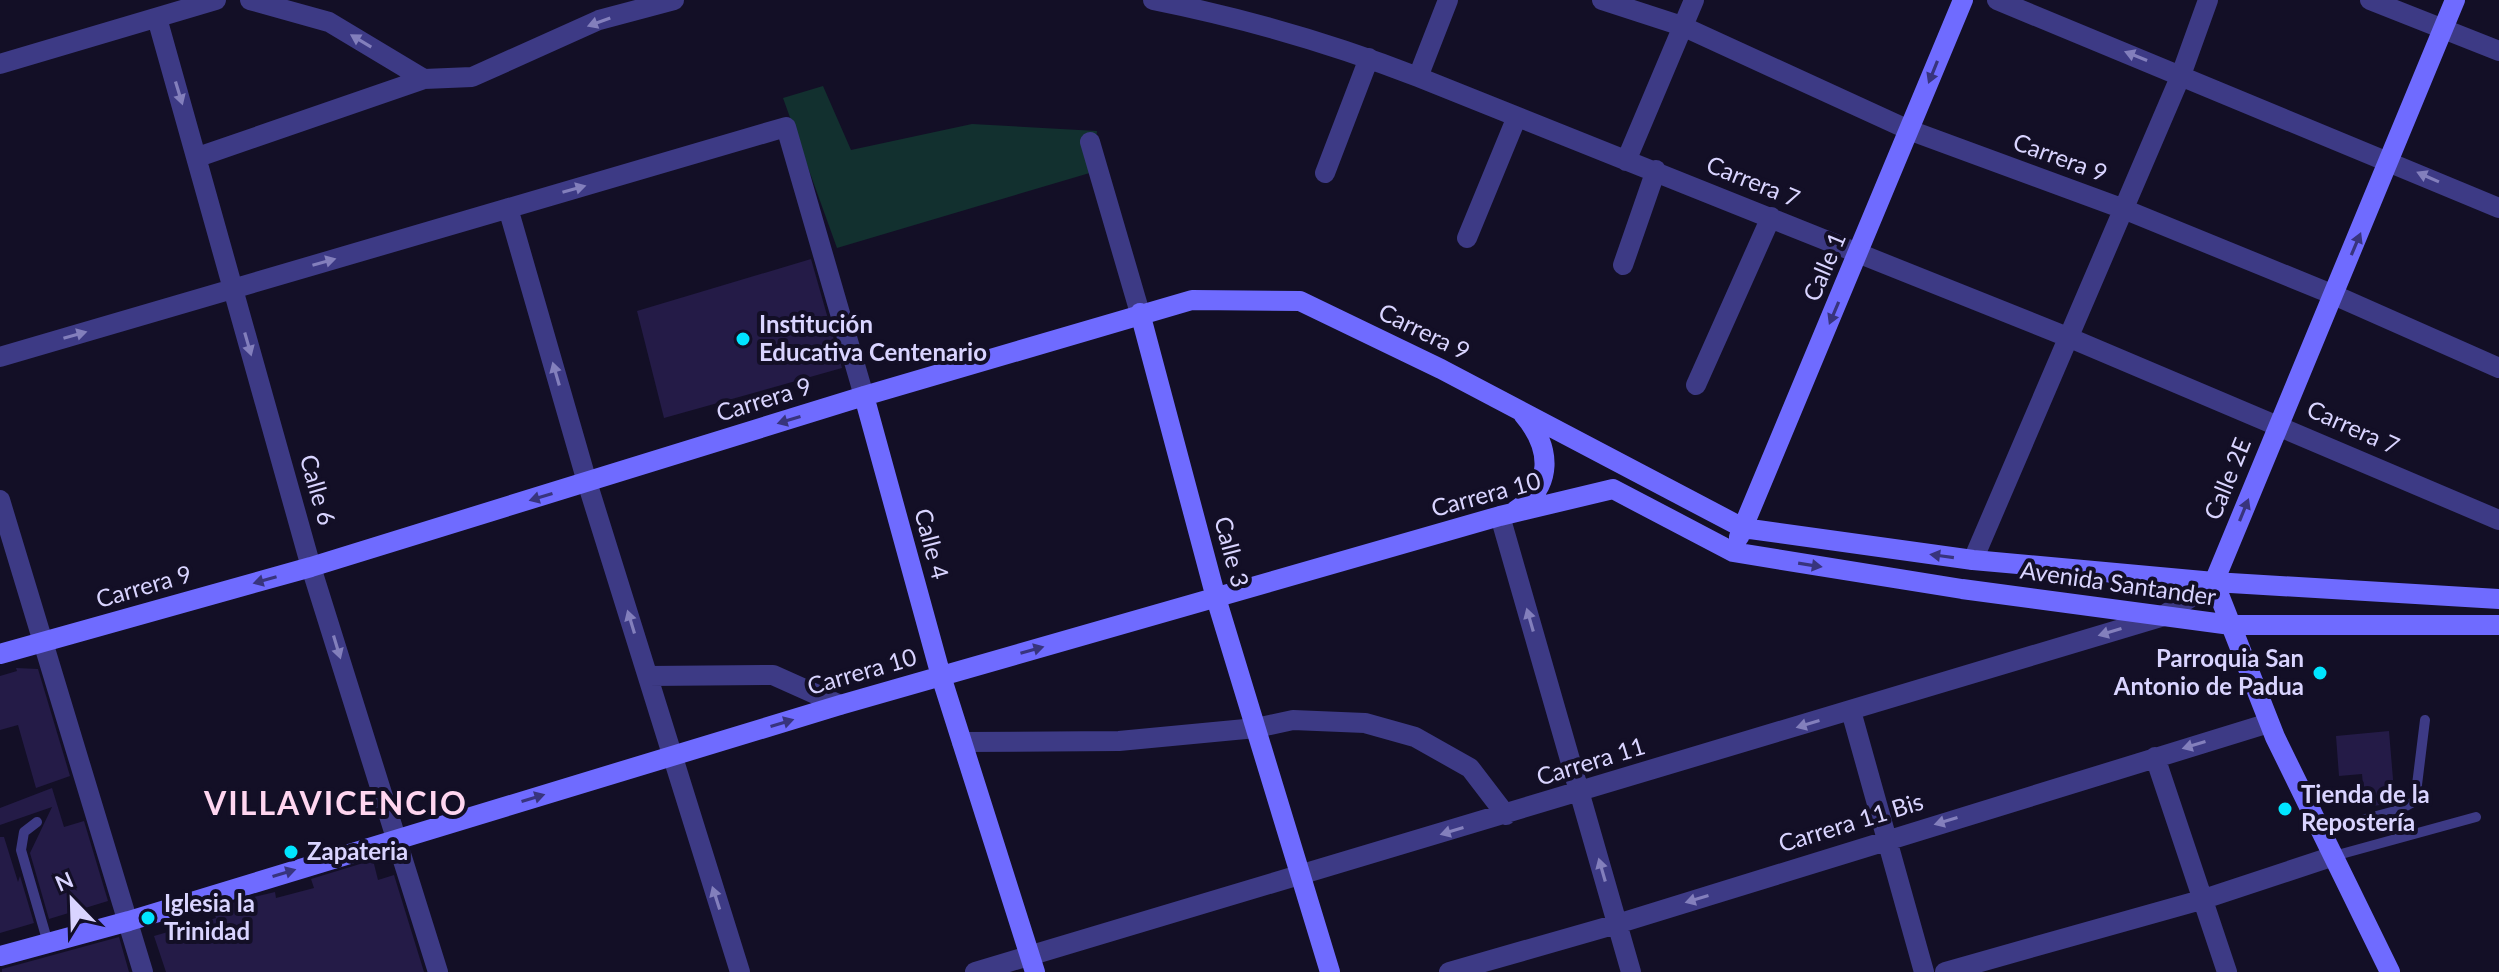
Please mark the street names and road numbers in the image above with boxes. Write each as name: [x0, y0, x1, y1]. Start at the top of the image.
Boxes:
street label: Carrera 9: [2009, 126, 2112, 187]
street label: Carrera 7: [1703, 149, 1804, 212]
street label: Calle 1: [1796, 228, 1851, 305]
street label: Carrera 9: [1374, 296, 1475, 365]
street label: Carrera 9: [712, 370, 815, 427]
street label: Carrera 7: [2303, 393, 2404, 460]
street label: Calle 2E: [2197, 433, 2256, 524]
street label: Calle 6: [295, 451, 342, 528]
street label: Carrera 10: [1428, 465, 1544, 522]
street label: Calle 4: [909, 505, 956, 582]
street label: Calle 3: [1209, 513, 1256, 590]
street label: Avenida Santander: [2018, 554, 2218, 611]
street label: Carrera 9: [92, 558, 195, 613]
street label: Carrera 10: [804, 641, 920, 700]
street label: Carrera 11: [1533, 730, 1648, 791]
street label: Carrera 11 Bis: [1775, 786, 1926, 857]

